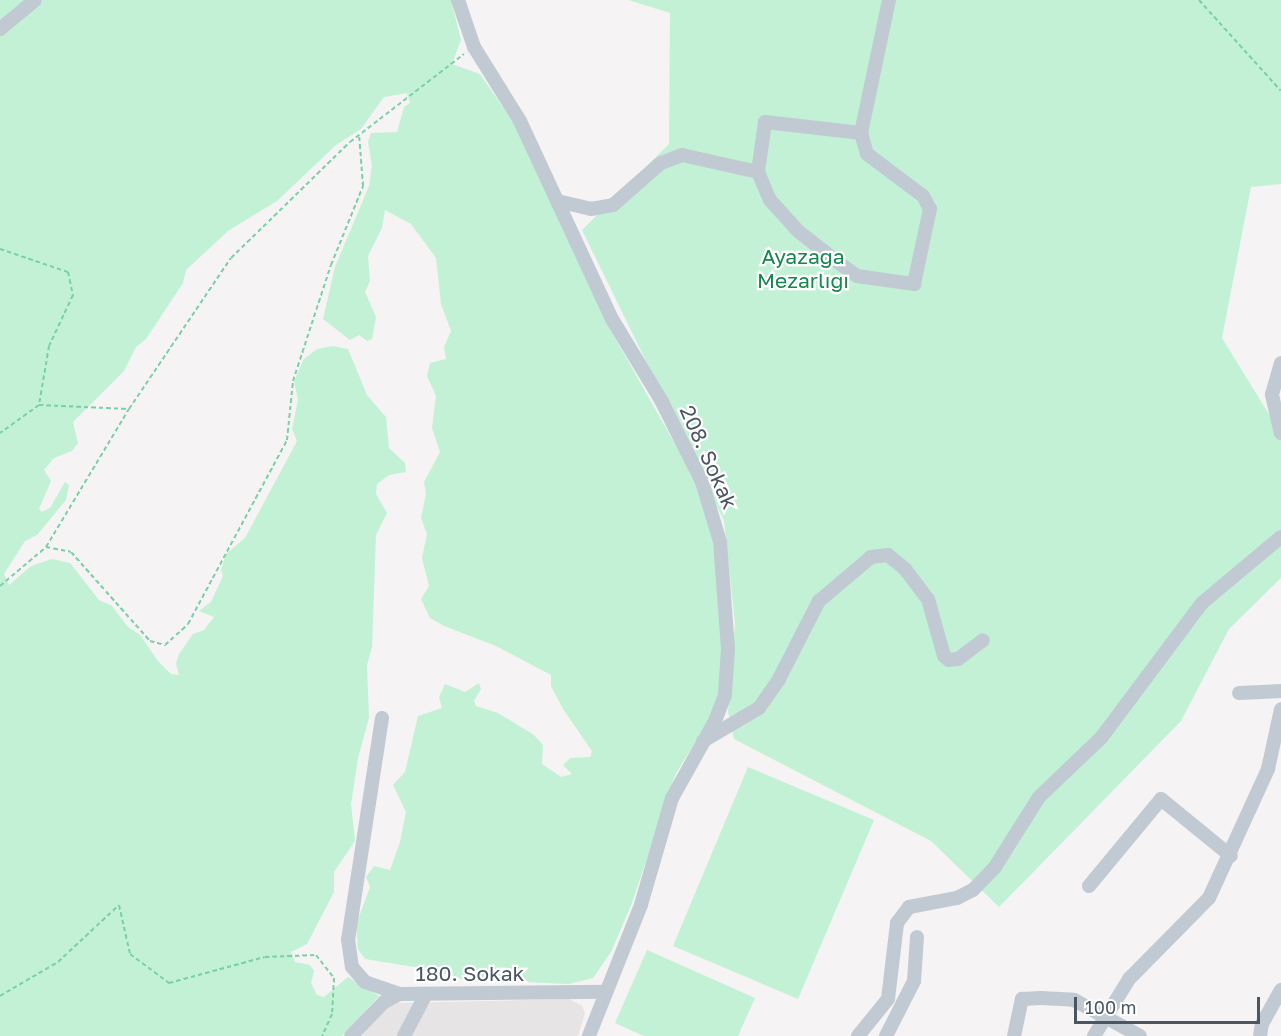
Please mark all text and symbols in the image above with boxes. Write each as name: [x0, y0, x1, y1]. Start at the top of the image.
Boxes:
park label: Ayazağa Mezarlığı: [757, 243, 849, 293]
street label: 208. Sokak: [675, 401, 743, 513]
street label: 180. Sokak: [416, 960, 524, 986]
scale bar: [1077, 985, 1263, 1023]
text: 100 m: [1085, 996, 1136, 1018]

